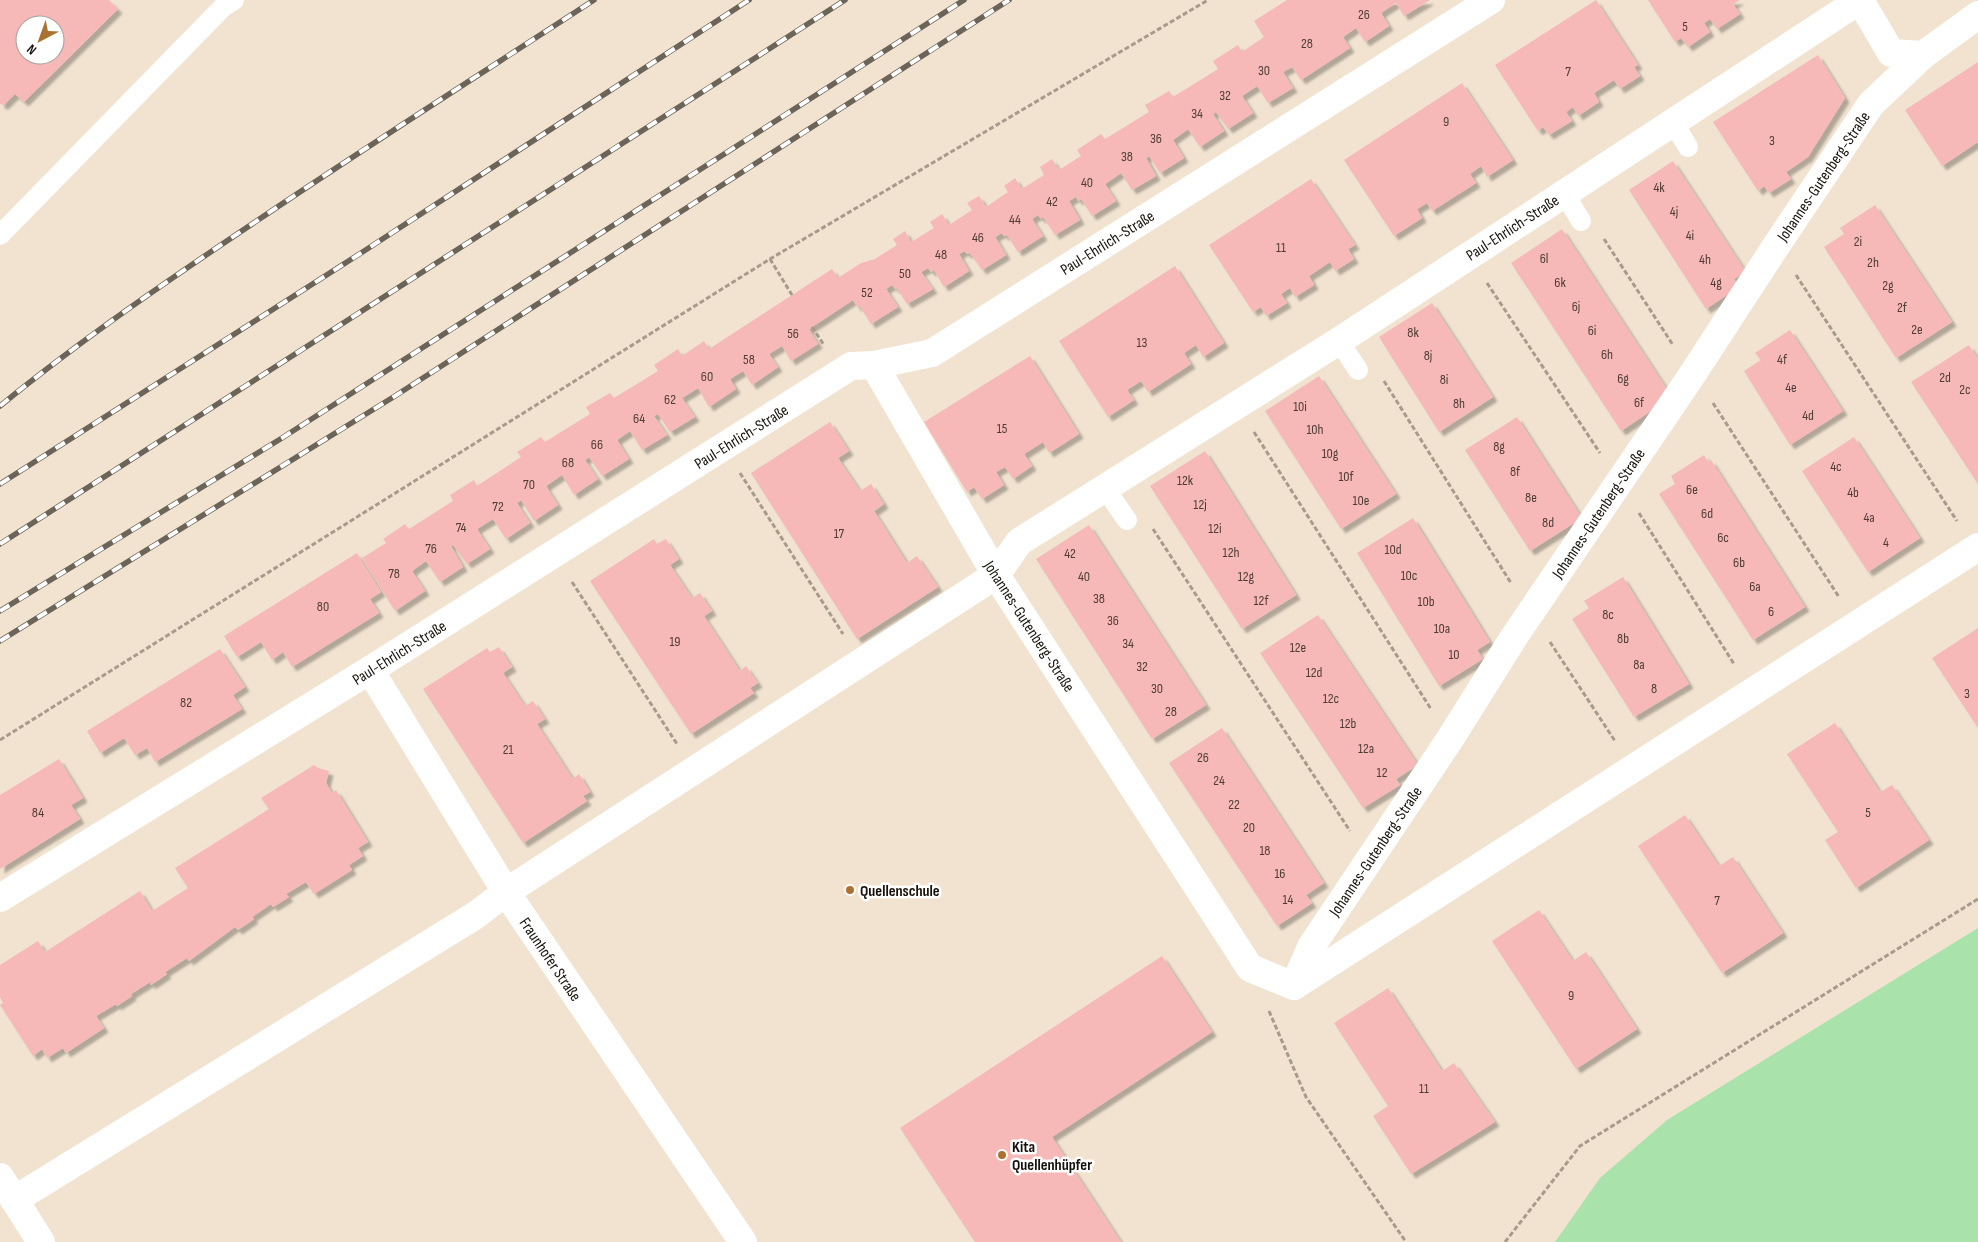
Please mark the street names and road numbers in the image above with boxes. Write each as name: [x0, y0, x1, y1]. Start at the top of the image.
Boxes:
street label: Johannes-Gutenberg-Straße: [1773, 108, 1875, 246]
street label: Paul-Ehrlich-Straße: [1463, 191, 1563, 265]
street label: Paul-Ehrlich-Straße: [1057, 207, 1158, 280]
street label: Paul-Ehrlich-Straße: [691, 401, 792, 474]
street label: Johannes-Gutenberg-Straße: [1548, 445, 1650, 583]
street label: Johannes-Gutenberg-Straße: [979, 557, 1078, 696]
street label: Paul-Ehrlich-Straße: [349, 617, 450, 690]
street label: Johannes-Gutenberg-Straße: [1325, 783, 1427, 921]
street label: Fraunhofer Straße: [515, 914, 585, 1005]

